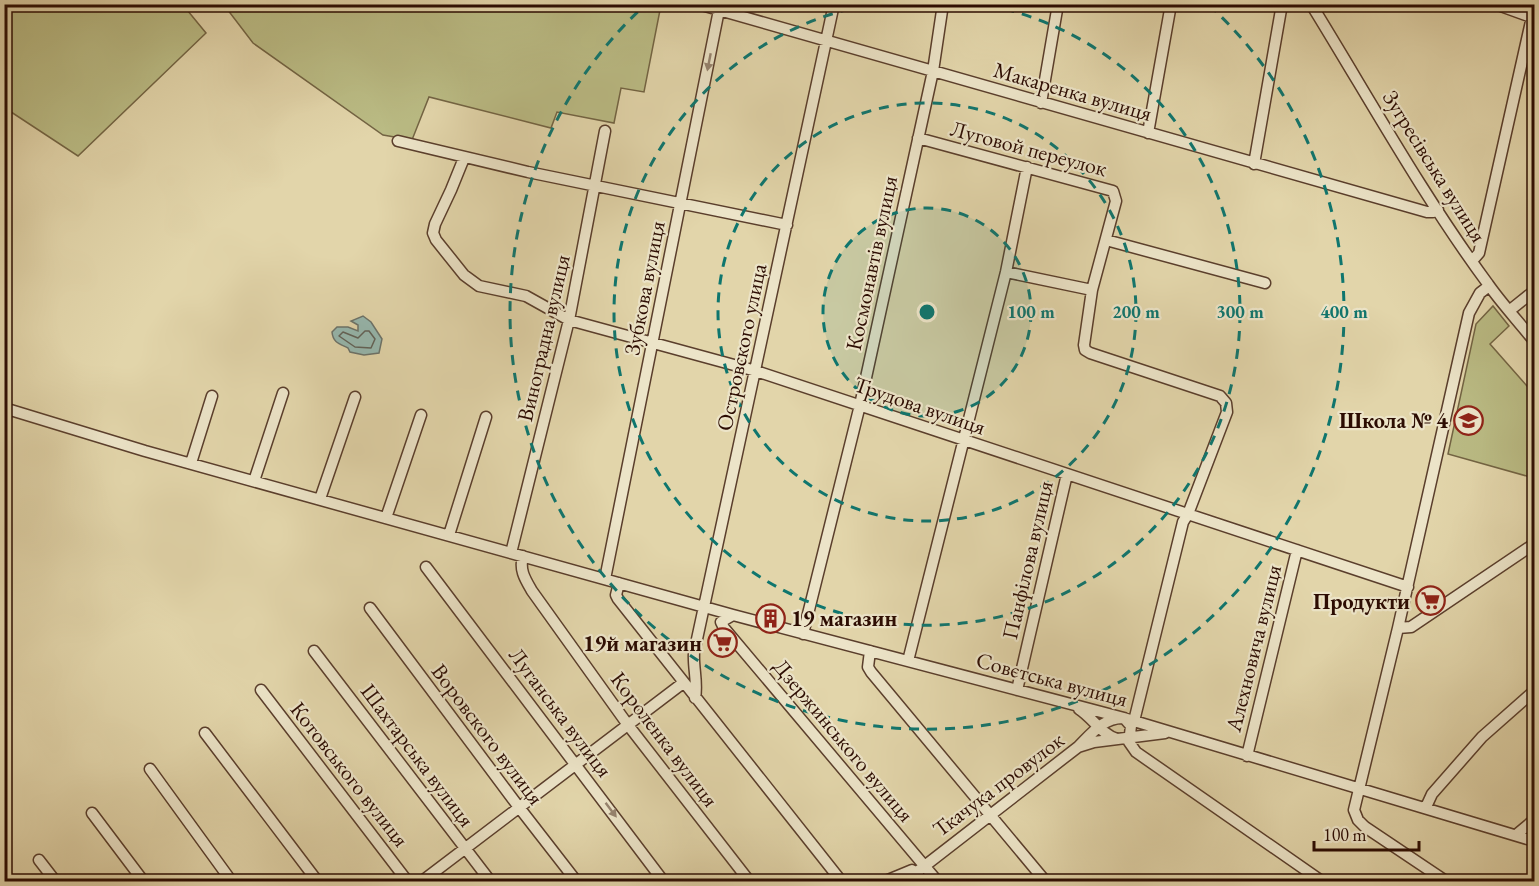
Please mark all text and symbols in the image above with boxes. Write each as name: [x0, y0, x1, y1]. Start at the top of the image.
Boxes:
one-way arrow: [704, 53, 713, 72]
street label: Макаренка вулиця: [990, 55, 1156, 128]
street label: Зугресівська вулиця: [1376, 85, 1493, 248]
street label: Луговой переулок: [947, 114, 1111, 183]
street label: Космонавтів вулиця: [839, 173, 904, 353]
street label: Зубкова вулиця: [617, 218, 672, 358]
street label: Виноградна вулиця: [510, 252, 577, 424]
street label: Островского улица: [710, 261, 773, 433]
text: 100 m: [1007, 300, 1055, 323]
text: 200 m: [1112, 300, 1160, 323]
text: 300 m: [1216, 300, 1264, 323]
text: 400 m: [1320, 300, 1368, 323]
centre of rings: [917, 302, 937, 322]
street label: Трудова вулиця: [850, 369, 990, 442]
school or university icon: Школа № 4: [1453, 404, 1485, 436]
place label: Школа № 4: [1339, 406, 1448, 435]
street label: Панфілова вулиця: [995, 478, 1060, 642]
street label: Алехновича вулиця: [1218, 561, 1288, 736]
supermarket icon: Продукти: [1415, 585, 1447, 617]
place label: Продукти: [1313, 587, 1410, 616]
building icon: 19 магазин: [754, 602, 786, 634]
place label: 19 магазин: [791, 604, 897, 633]
supermarket icon: 19й магазин: [707, 627, 739, 659]
place label: 19й магазин: [583, 629, 702, 658]
street label: Луганська вулиця: [502, 642, 619, 783]
street label: Совєтська вулиця: [973, 645, 1131, 714]
street label: Дзержинського вулиця: [767, 653, 921, 828]
street label: Воровского вулиця: [425, 658, 550, 811]
street label: Короленка вулиця: [604, 666, 725, 813]
street label: Шахтарська вулиця: [354, 678, 481, 833]
street label: Котовського вулиця: [284, 696, 416, 853]
street label: Ткачука провулок: [927, 725, 1070, 843]
one-way arrow: [605, 802, 617, 818]
scale bar: [1314, 814, 1419, 852]
text: 100 m: [1323, 823, 1367, 846]

